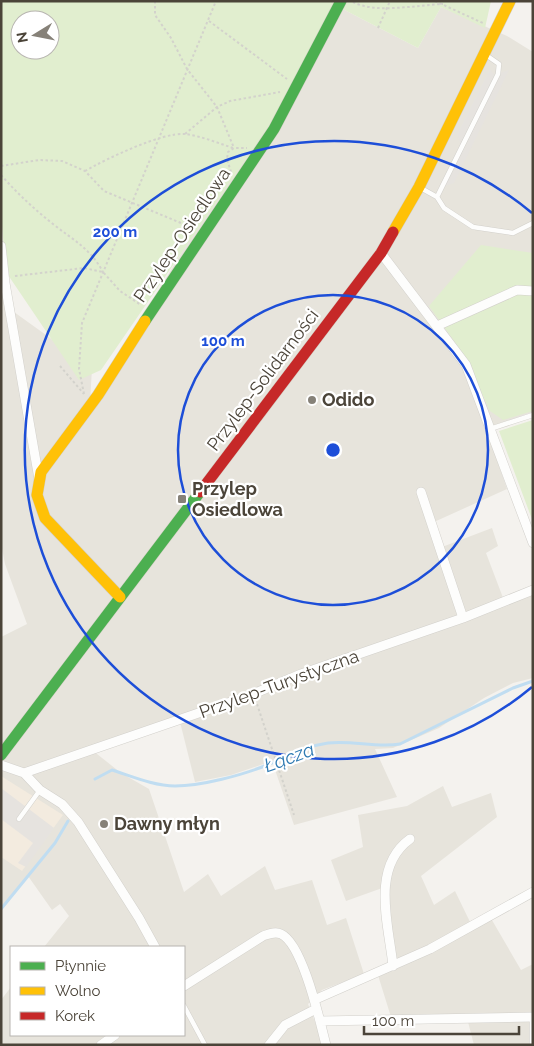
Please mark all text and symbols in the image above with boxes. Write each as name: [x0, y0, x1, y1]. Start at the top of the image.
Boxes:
north arrow: [10, 10, 60, 60]
text: N: [13, 31, 31, 44]
street label: Przylep-Osiedlowa: [129, 163, 234, 306]
text: 200 m: [93, 223, 137, 241]
street label: Przylep-Solidarności: [203, 305, 323, 455]
text: 100 m: [201, 332, 245, 350]
place label: Odido: [322, 389, 374, 410]
marker: Odido: [306, 394, 318, 406]
centre of rings: [324, 441, 342, 459]
place label: Przylep Osiedlowa: [192, 478, 283, 520]
marker: Przylep Osiedlowa: [176, 493, 188, 505]
street label: Przylep-Turystyczna: [196, 645, 362, 722]
water label: Łącza: [261, 738, 317, 776]
place label: Dawny młyn: [114, 813, 220, 834]
marker: Dawny młyn: [98, 818, 110, 830]
legend: [10, 946, 185, 1036]
text: Płynnie: [55, 957, 106, 975]
text: Wolno: [55, 982, 100, 1000]
scale bar: [364, 1004, 519, 1036]
text: Korek: [55, 1007, 95, 1025]
text: 100 m: [372, 1012, 414, 1030]

